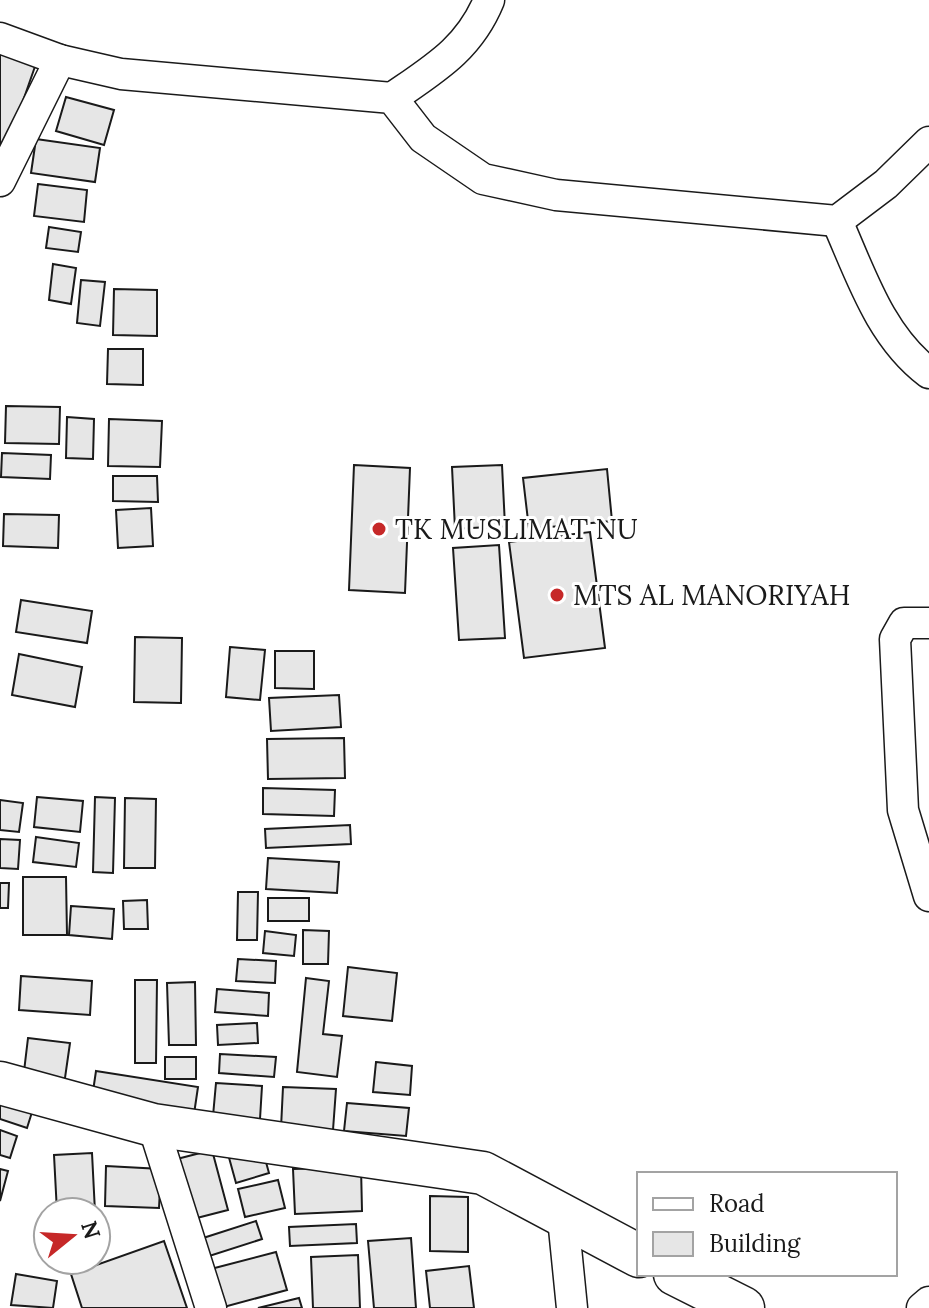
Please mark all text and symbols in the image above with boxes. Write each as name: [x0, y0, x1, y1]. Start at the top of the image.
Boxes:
place label: TK MUSLIMAT NU: [395, 511, 638, 547]
marker: TK MUSLIMAT NU: [370, 520, 388, 538]
place label: MTS AL MANORIYAH: [573, 577, 850, 613]
marker: MTS AL MANORIYAH: [548, 586, 566, 604]
legend: [637, 1172, 897, 1276]
text: Road: [709, 1188, 765, 1219]
north arrow: [32, 1196, 112, 1276]
text: N: [75, 1217, 107, 1242]
text: Building: [709, 1228, 801, 1259]

